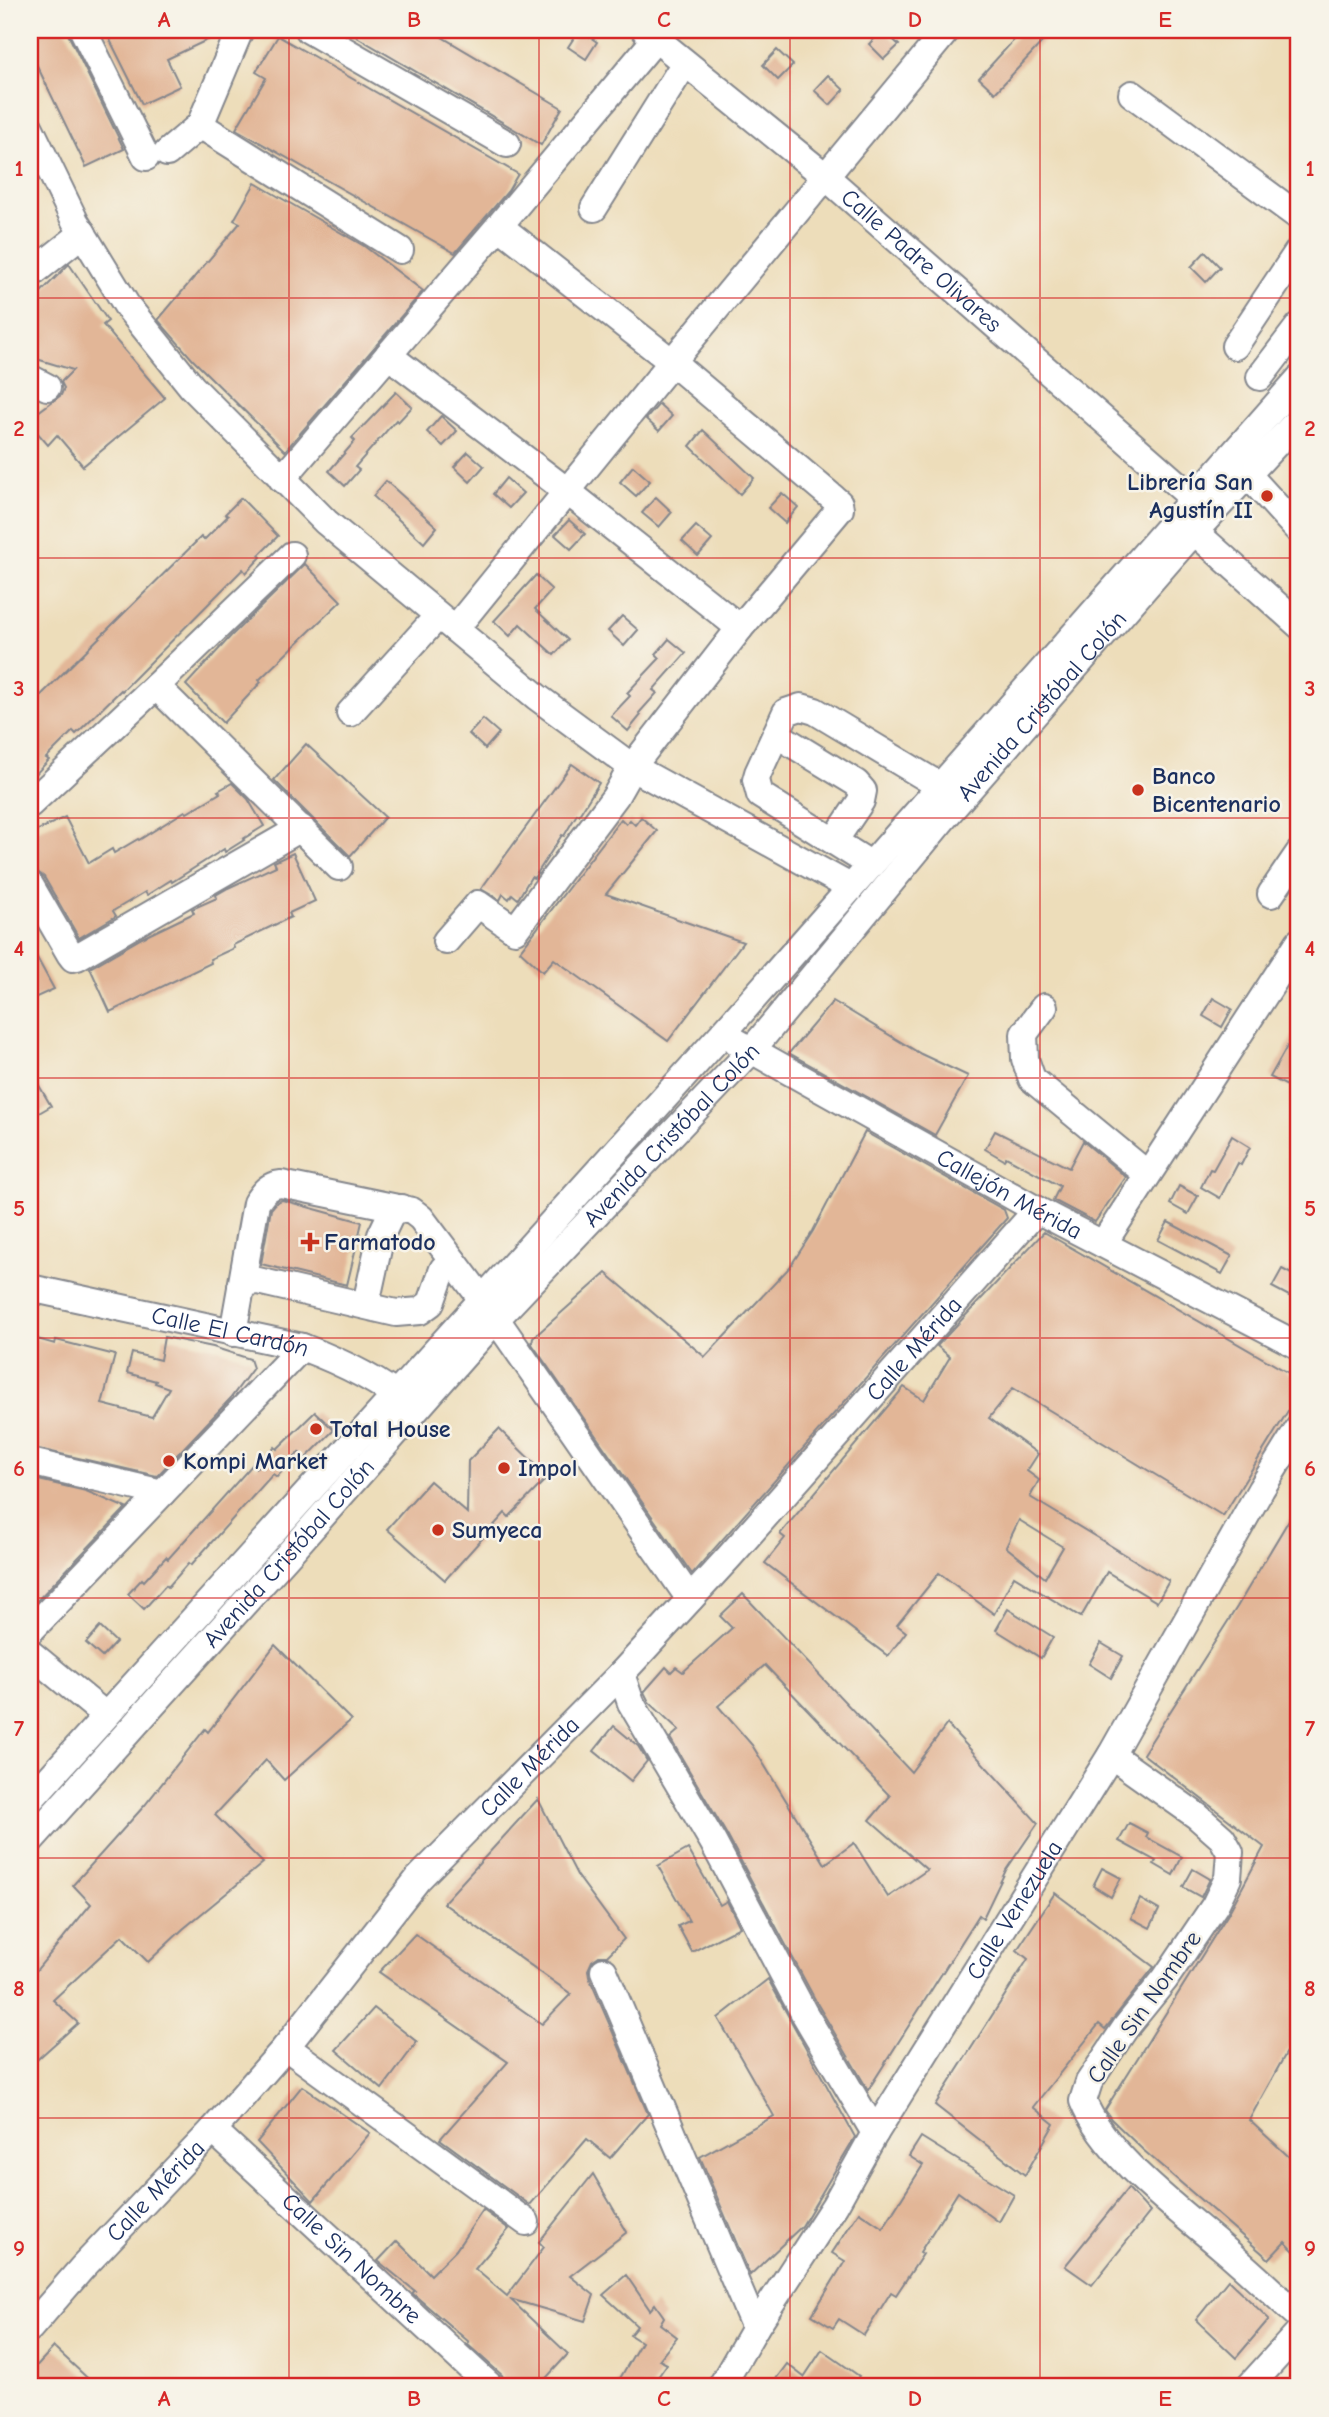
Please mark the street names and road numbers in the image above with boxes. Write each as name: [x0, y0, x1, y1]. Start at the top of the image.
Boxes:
street label: Calle Padre Olivares: [836, 183, 1007, 338]
street label: Avenida Cristóbal Colón: [951, 605, 1132, 807]
street label: Avenida Cristóbal Colón: [577, 1037, 765, 1233]
street label: Callejón Mérida: [932, 1143, 1087, 1245]
street label: Calle Mérida: [860, 1291, 967, 1407]
street label: Calle El Cardón: [149, 1301, 313, 1362]
street label: Avenida Cristóbal Colón: [197, 1453, 380, 1653]
street label: Calle Mérida: [474, 1711, 585, 1823]
street label: Calle Venezuela: [960, 1835, 1068, 1985]
street label: Calle Sin Nombre: [1081, 1925, 1207, 2089]
street label: Calle Mérida: [100, 2134, 210, 2247]
street label: Calle Sin Nombre: [276, 2187, 427, 2330]

